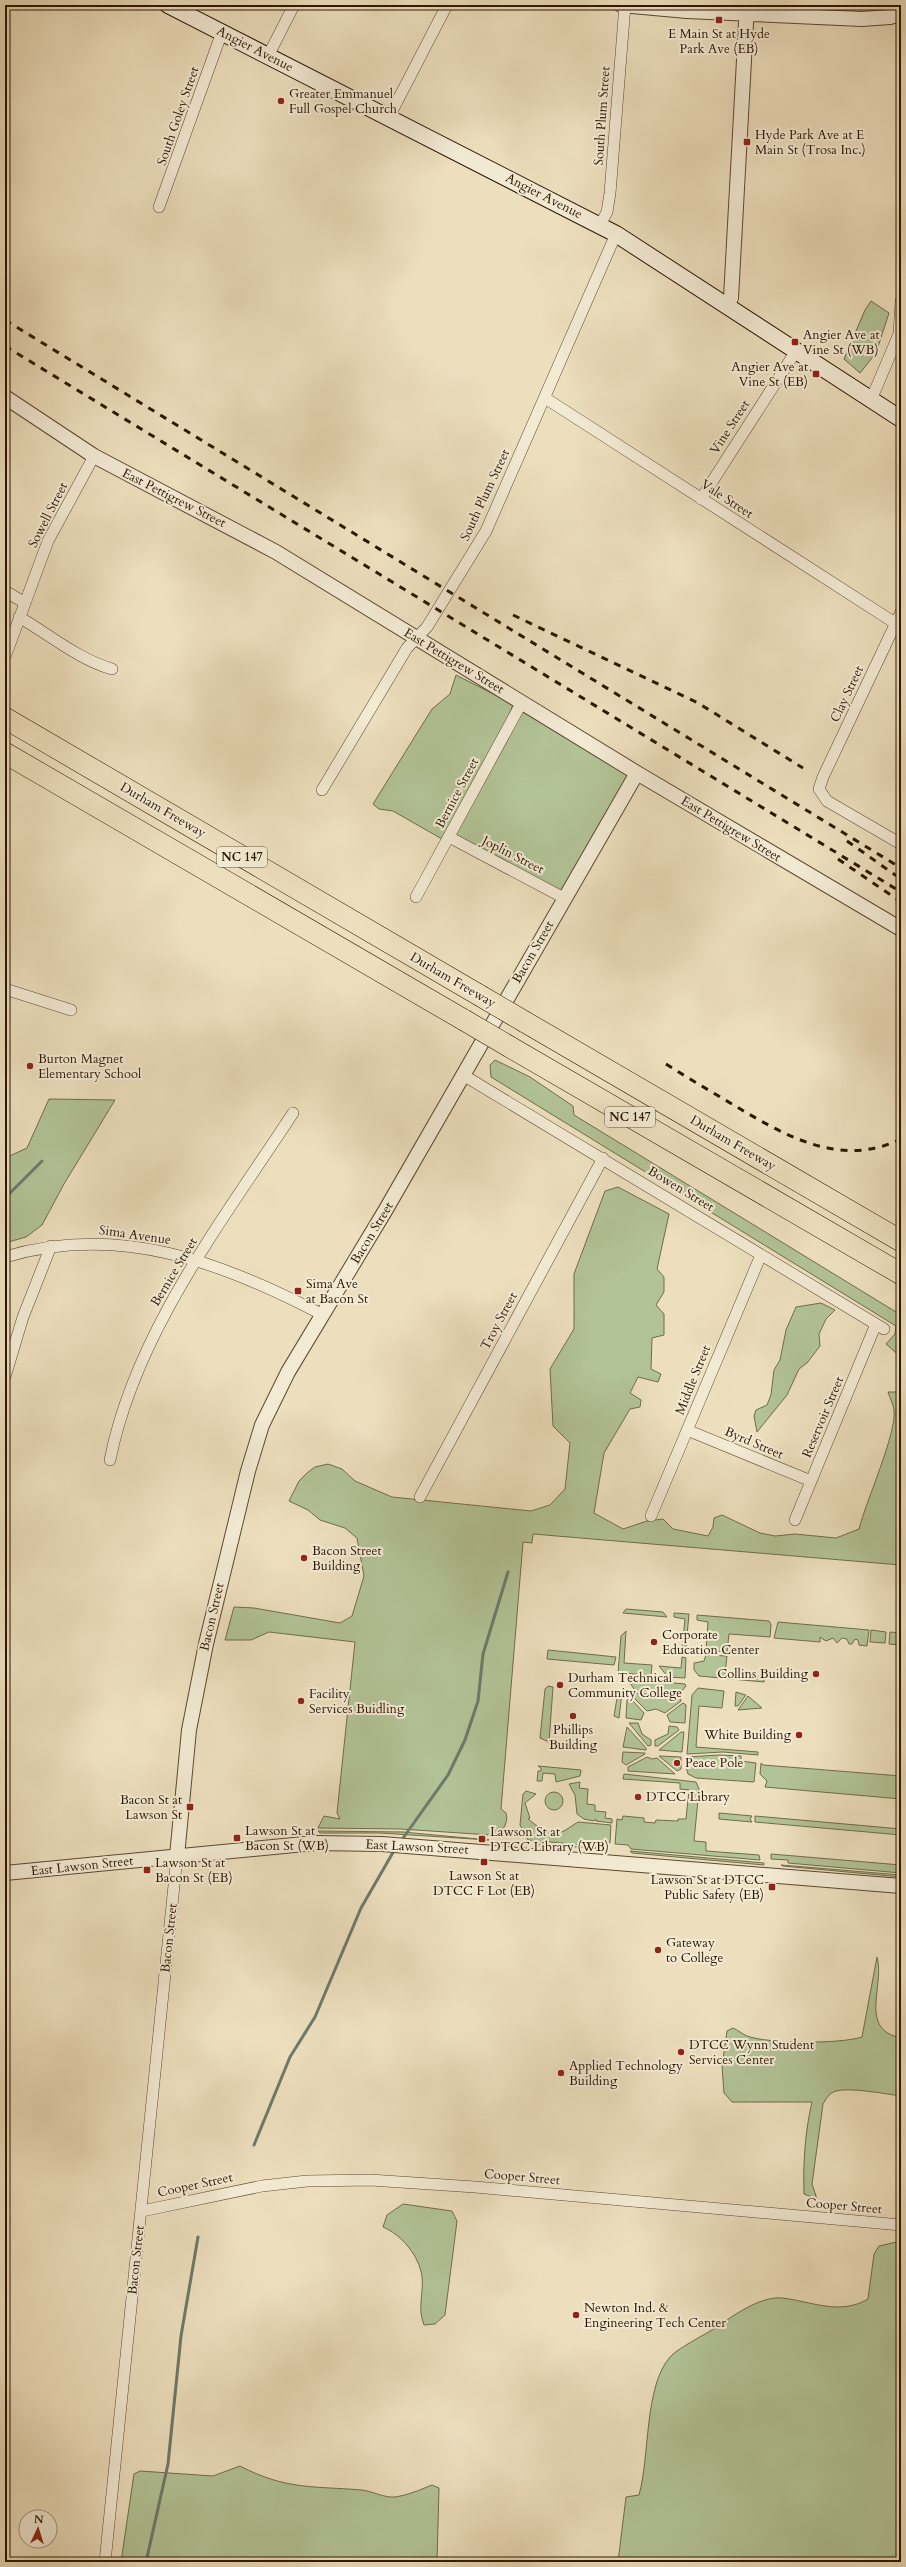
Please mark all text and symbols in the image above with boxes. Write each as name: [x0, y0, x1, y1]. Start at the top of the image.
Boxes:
marker: E Main St at Hyde Park Ave (EB): [714, 15, 724, 25]
street label: Angier Avenue: [214, 22, 297, 76]
place label: E Main St at Hyde Park Ave (EB): [668, 25, 770, 58]
street label: South Goley Street: [153, 64, 203, 168]
street label: South Plum Street: [590, 66, 614, 166]
place label: Greater Emmanuel Full Gospel Church: [289, 85, 397, 118]
marker: Greater Emmanuel Full Gospel Church: [276, 96, 286, 106]
place label: Hyde Park Ave at E Main St (Trosa Inc.): [755, 126, 866, 159]
marker: Hyde Park Ave at E Main St (Trosa Inc.): [742, 137, 752, 147]
street label: Angier Avenue: [503, 169, 586, 223]
place label: Angier Ave at Vine St (WB): [803, 326, 880, 359]
marker: Angier Ave at Vine St (WB): [790, 337, 800, 347]
place label: Angier Ave at Vine St (EB): [731, 358, 808, 391]
marker: Angier Ave at Vine St (EB): [811, 369, 821, 379]
street label: Vine Street: [706, 396, 754, 458]
street label: South Plum Street: [456, 446, 514, 544]
street label: East Pettigrew Street: [119, 464, 229, 532]
street label: Vale Street: [697, 475, 757, 523]
street label: Sowell Street: [24, 479, 72, 551]
street label: East Pettigrew Street: [400, 624, 508, 698]
street label: Clay Street: [826, 663, 868, 725]
street label: Bernice Street: [431, 755, 483, 831]
street label: Durham Freeway: [117, 778, 209, 842]
street label: East Pettigrew Street: [677, 792, 785, 866]
street label: Joplin Street: [477, 831, 547, 878]
road number: NC 147: [217, 847, 267, 867]
street label: Bacon Street: [508, 917, 558, 987]
street label: Durham Freeway: [407, 948, 499, 1012]
place label: Burton Magnet Elementary School: [38, 1050, 142, 1083]
marker: Burton Magnet Elementary School: [25, 1061, 35, 1071]
road number: NC 147: [605, 1107, 655, 1127]
street label: Durham Freeway: [687, 1111, 779, 1175]
street label: Bowen Street: [645, 1162, 717, 1216]
street label: Bacon Street: [346, 1199, 398, 1267]
street label: Sima Avenue: [98, 1221, 172, 1249]
street label: Bernice Street: [146, 1234, 202, 1310]
place label: Sima Ave at Bacon St: [306, 1275, 368, 1308]
marker: Sima Ave at Bacon St: [293, 1286, 303, 1296]
street label: Troy Street: [476, 1289, 522, 1353]
street label: Middle Street: [671, 1342, 715, 1418]
street label: Reservoir Street: [798, 1374, 848, 1460]
street label: Byrd Street: [722, 1423, 786, 1463]
place label: Bacon Street Building: [312, 1542, 382, 1575]
marker: Bacon Street Building: [299, 1553, 309, 1563]
street label: Bacon Street: [195, 1581, 229, 1653]
place label: Corporate Education Center: [662, 1626, 760, 1659]
marker: Corporate Education Center: [649, 1637, 659, 1647]
place label: Collins Building: [717, 1665, 809, 1683]
place label: Durham Technical Community College: [568, 1669, 682, 1702]
marker: Collins Building: [811, 1669, 821, 1679]
marker: Durham Technical Community College: [555, 1680, 565, 1690]
place label: Facility Services Buidling: [309, 1685, 405, 1718]
marker: Facility Services Buidling: [296, 1696, 306, 1706]
marker: Phillips Building: [568, 1711, 578, 1721]
place label: Phillips Building: [549, 1721, 598, 1754]
place label: White Building: [703, 1726, 792, 1744]
marker: White Building: [794, 1730, 804, 1740]
place label: Peace Pole: [685, 1754, 744, 1772]
marker: Peace Pole: [672, 1758, 682, 1768]
place label: DTCC Library: [646, 1788, 730, 1806]
place label: Bacon St at Lawson St: [120, 1791, 182, 1824]
marker: DTCC Library: [633, 1792, 643, 1802]
marker: Bacon St at Lawson St: [185, 1802, 195, 1812]
place label: Lawson St at Bacon St (WB): [245, 1822, 329, 1855]
place label: Lawson St at DTCC Library (WB): [490, 1823, 609, 1856]
marker: Lawson St at Bacon St (WB): [232, 1833, 242, 1843]
marker: Lawson St at DTCC Library (WB): [477, 1834, 487, 1844]
street label: East Lawson Street: [365, 1835, 469, 1859]
street label: East Lawson Street: [30, 1852, 134, 1880]
place label: Lawson St at Bacon St (EB): [155, 1854, 233, 1887]
marker: Lawson St at DTCC F Lot (EB): [479, 1857, 489, 1867]
marker: Lawson St at Bacon St (EB): [142, 1865, 152, 1875]
place label: Lawson St at DTCC F Lot (EB): [433, 1867, 535, 1900]
place label: Lawson St at DTCC Public Safety (EB): [651, 1871, 764, 1904]
marker: Lawson St at DTCC Public Safety (EB): [767, 1882, 777, 1892]
street label: Bacon Street: [156, 1902, 182, 1974]
place label: Gateway to College: [666, 1934, 723, 1967]
marker: Gateway to College: [653, 1945, 663, 1955]
place label: DTCC Wynn Student Services Center: [689, 2036, 814, 2069]
marker: DTCC Wynn Student Services Center: [676, 2047, 686, 2057]
place label: Applied Technology Building: [569, 2057, 683, 2090]
marker: Applied Technology Building: [556, 2068, 566, 2078]
street label: Cooper Street: [483, 2165, 561, 2189]
street label: Cooper Street: [156, 2168, 234, 2202]
street label: Cooper Street: [805, 2194, 883, 2218]
street label: Bacon Street: [123, 2224, 149, 2296]
place label: Newton Ind. & Engineering Tech Center: [584, 2299, 726, 2332]
marker: Newton Ind. & Engineering Tech Center: [571, 2310, 581, 2320]
north arrow: [18, 2509, 58, 2549]
text: N: [33, 2512, 44, 2527]

